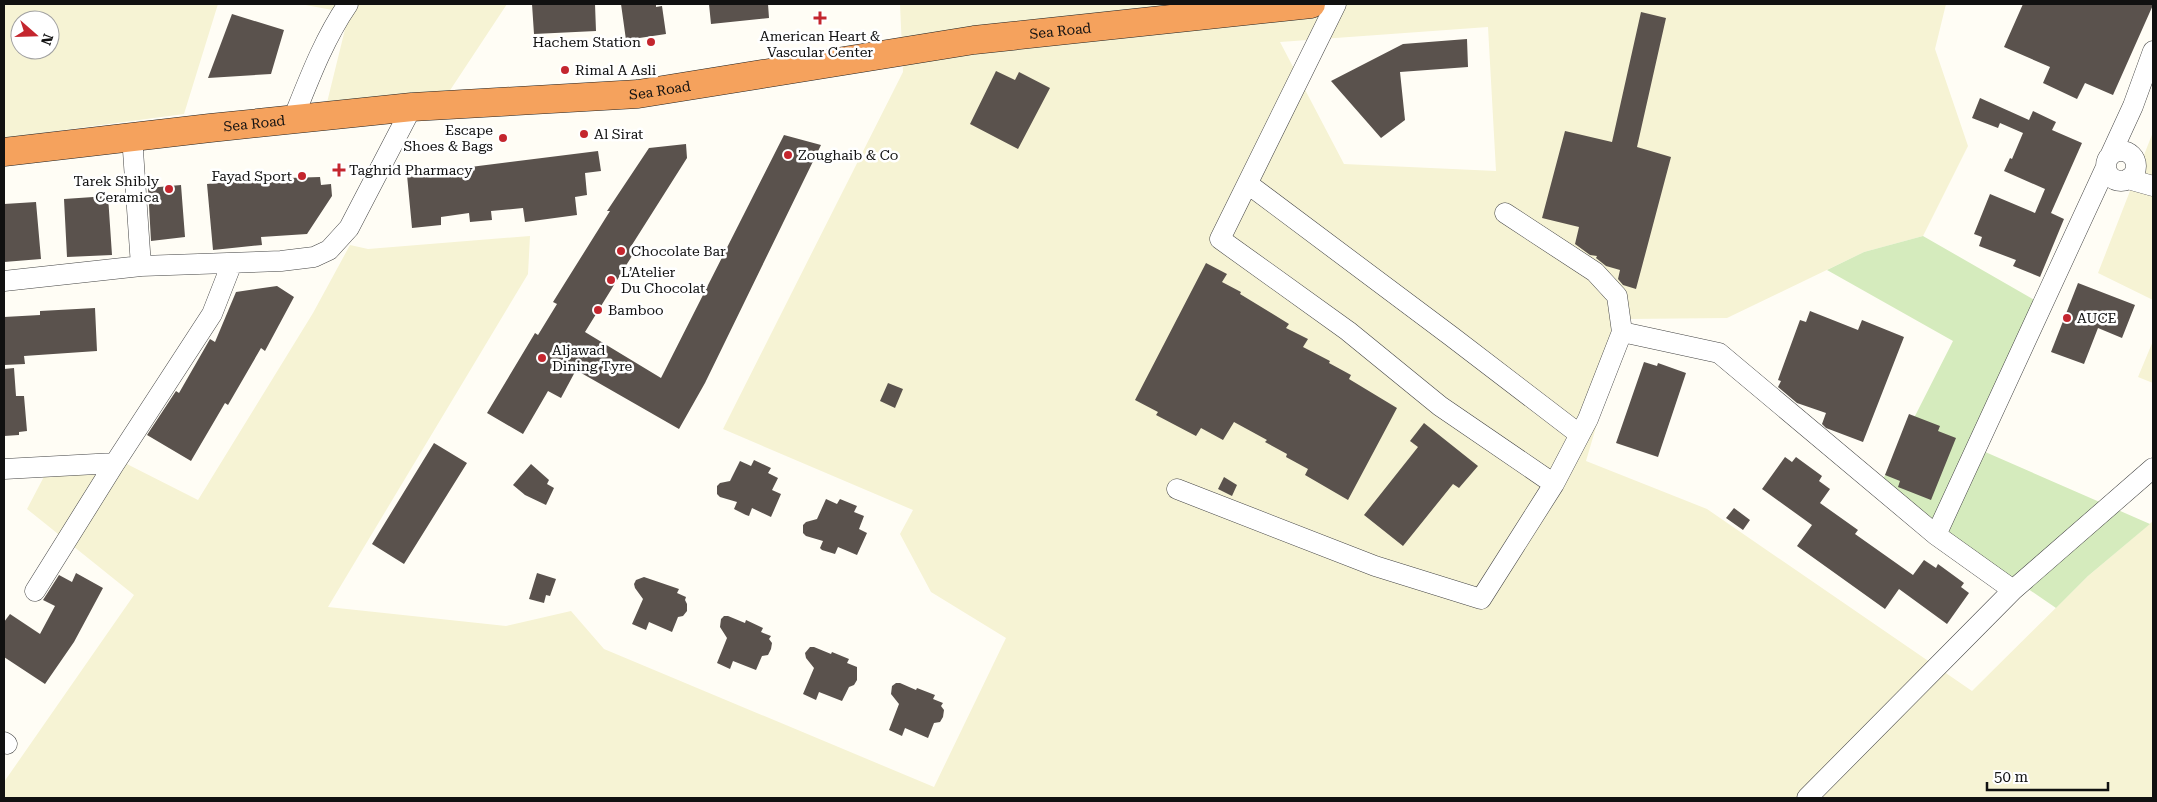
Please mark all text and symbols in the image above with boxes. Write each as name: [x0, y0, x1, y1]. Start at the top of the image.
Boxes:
north arrow: [10, 10, 60, 60]
marker: American Heart & Vascular Center: [813, 11, 827, 25]
street label: Sea Road: [1029, 20, 1092, 42]
place label: American Heart & Vascular Center: [760, 28, 880, 60]
text: N: [38, 32, 57, 47]
place label: Hachem Station: [533, 34, 641, 50]
marker: Hachem Station: [645, 36, 657, 48]
place label: Rimal A Asli: [575, 62, 657, 78]
marker: Rimal A Asli: [559, 64, 571, 76]
street label: Sea Road: [629, 78, 692, 102]
street label: Sea Road: [223, 112, 286, 135]
place label: Escape Shoes & Bags: [403, 122, 493, 154]
place label: Al Sirat: [594, 126, 643, 142]
marker: Al Sirat: [578, 128, 590, 140]
marker: Escape Shoes & Bags: [497, 132, 509, 144]
place label: Zoughaib & Co: [798, 147, 898, 163]
marker: Zoughaib & Co: [782, 149, 794, 161]
place label: Taghrid Pharmacy: [349, 162, 473, 178]
marker: Taghrid Pharmacy: [333, 164, 345, 176]
place label: Fayad Sport: [211, 168, 292, 184]
marker: Fayad Sport: [296, 170, 308, 182]
place label: Tarek Shibly Ceramica: [74, 173, 160, 205]
marker: Tarek Shibly Ceramica: [163, 183, 175, 195]
place label: Chocolate Bar: [631, 243, 726, 259]
marker: Chocolate Bar: [615, 245, 627, 257]
place label: L’Atelier Du Chocolat: [621, 264, 705, 296]
marker: L’Atelier Du Chocolat: [605, 274, 617, 286]
place label: Bamboo: [608, 302, 664, 318]
marker: Bamboo: [592, 304, 604, 316]
place label: AUCE: [2077, 310, 2116, 326]
marker: AUCE: [2061, 312, 2073, 324]
place label: Aljawad Dining Tyre: [552, 342, 633, 374]
marker: Aljawad Dining Tyre: [536, 352, 548, 364]
scale bar: [1987, 760, 2108, 792]
text: 50 m: [1994, 768, 2029, 786]

